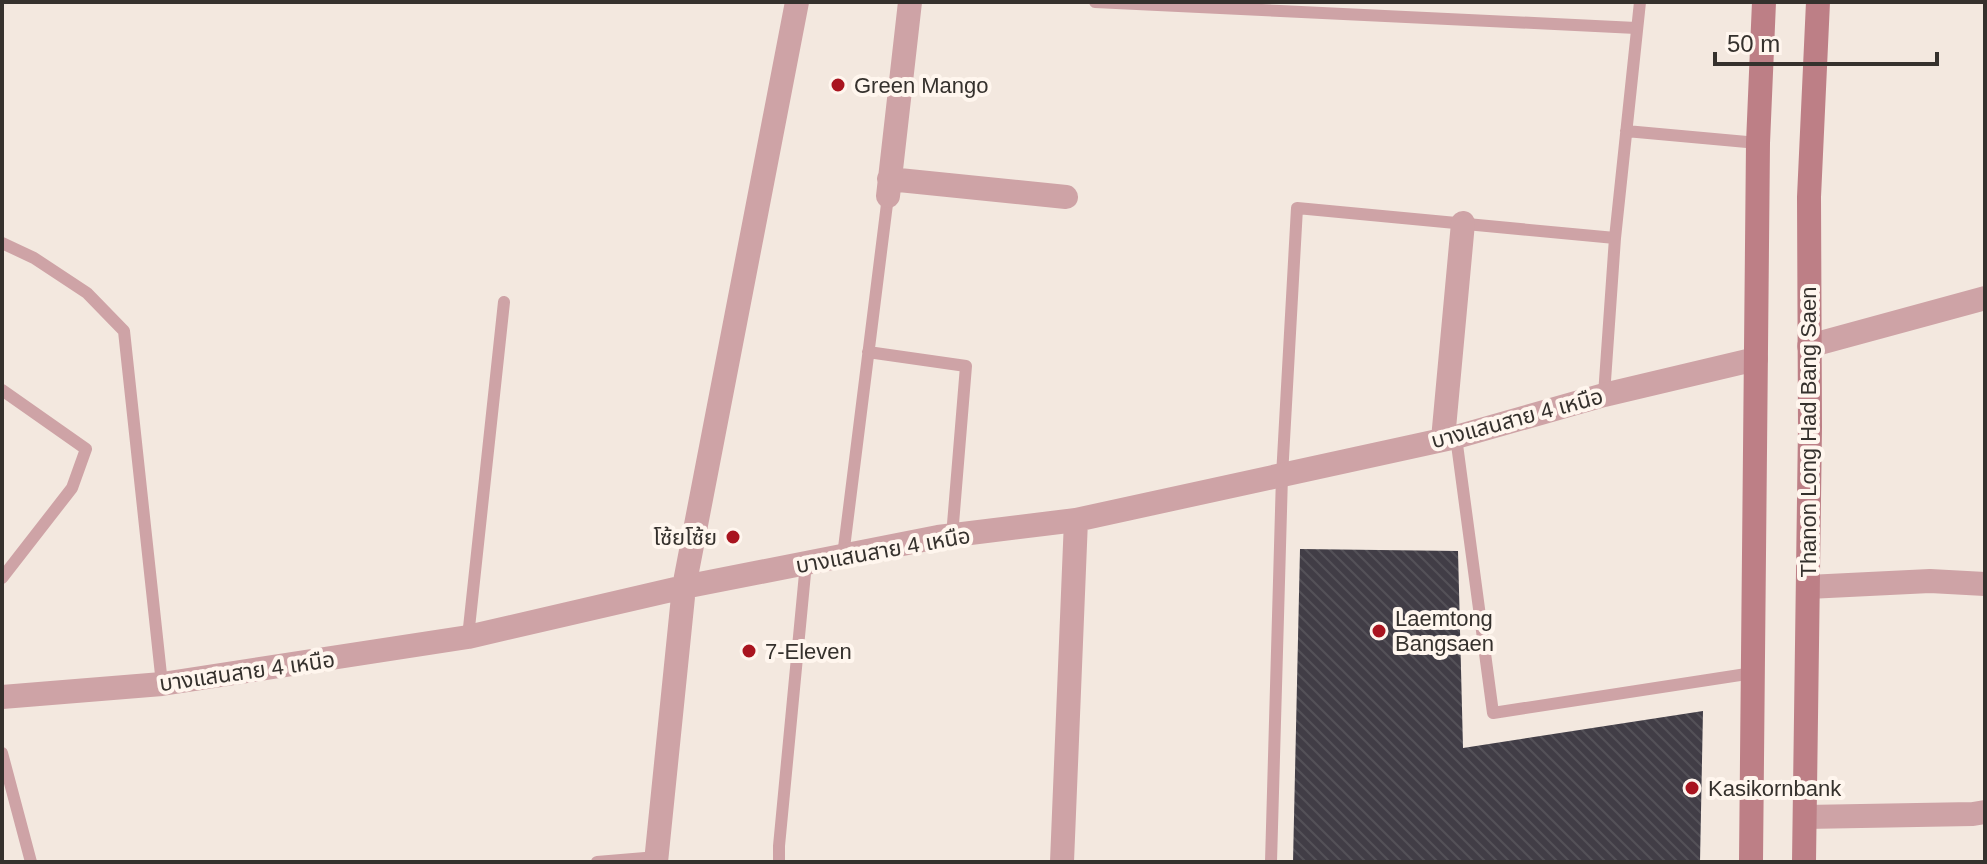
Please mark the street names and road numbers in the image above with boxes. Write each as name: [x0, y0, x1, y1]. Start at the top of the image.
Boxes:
street label: Thanon Long Had Bang Saen: [1796, 286, 1821, 578]
street label: บางแสนสาย 4 เหนือ: [1428, 384, 1606, 453]
street label: บางแสนสาย 4 เหนือ: [794, 523, 972, 578]
street label: บางแสนสาย 4 เหนือ: [158, 647, 336, 696]

